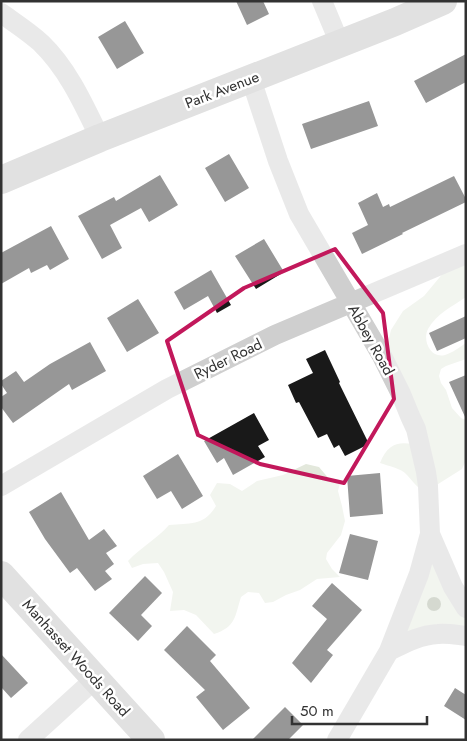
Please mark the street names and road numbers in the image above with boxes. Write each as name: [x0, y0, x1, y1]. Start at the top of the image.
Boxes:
street label: Park Avenue: [182, 66, 263, 114]
street label: Abbey Road: [342, 301, 400, 379]
street label: Ryder Road: [190, 333, 266, 385]
street label: Manhasset Woods Road: [17, 594, 135, 722]

